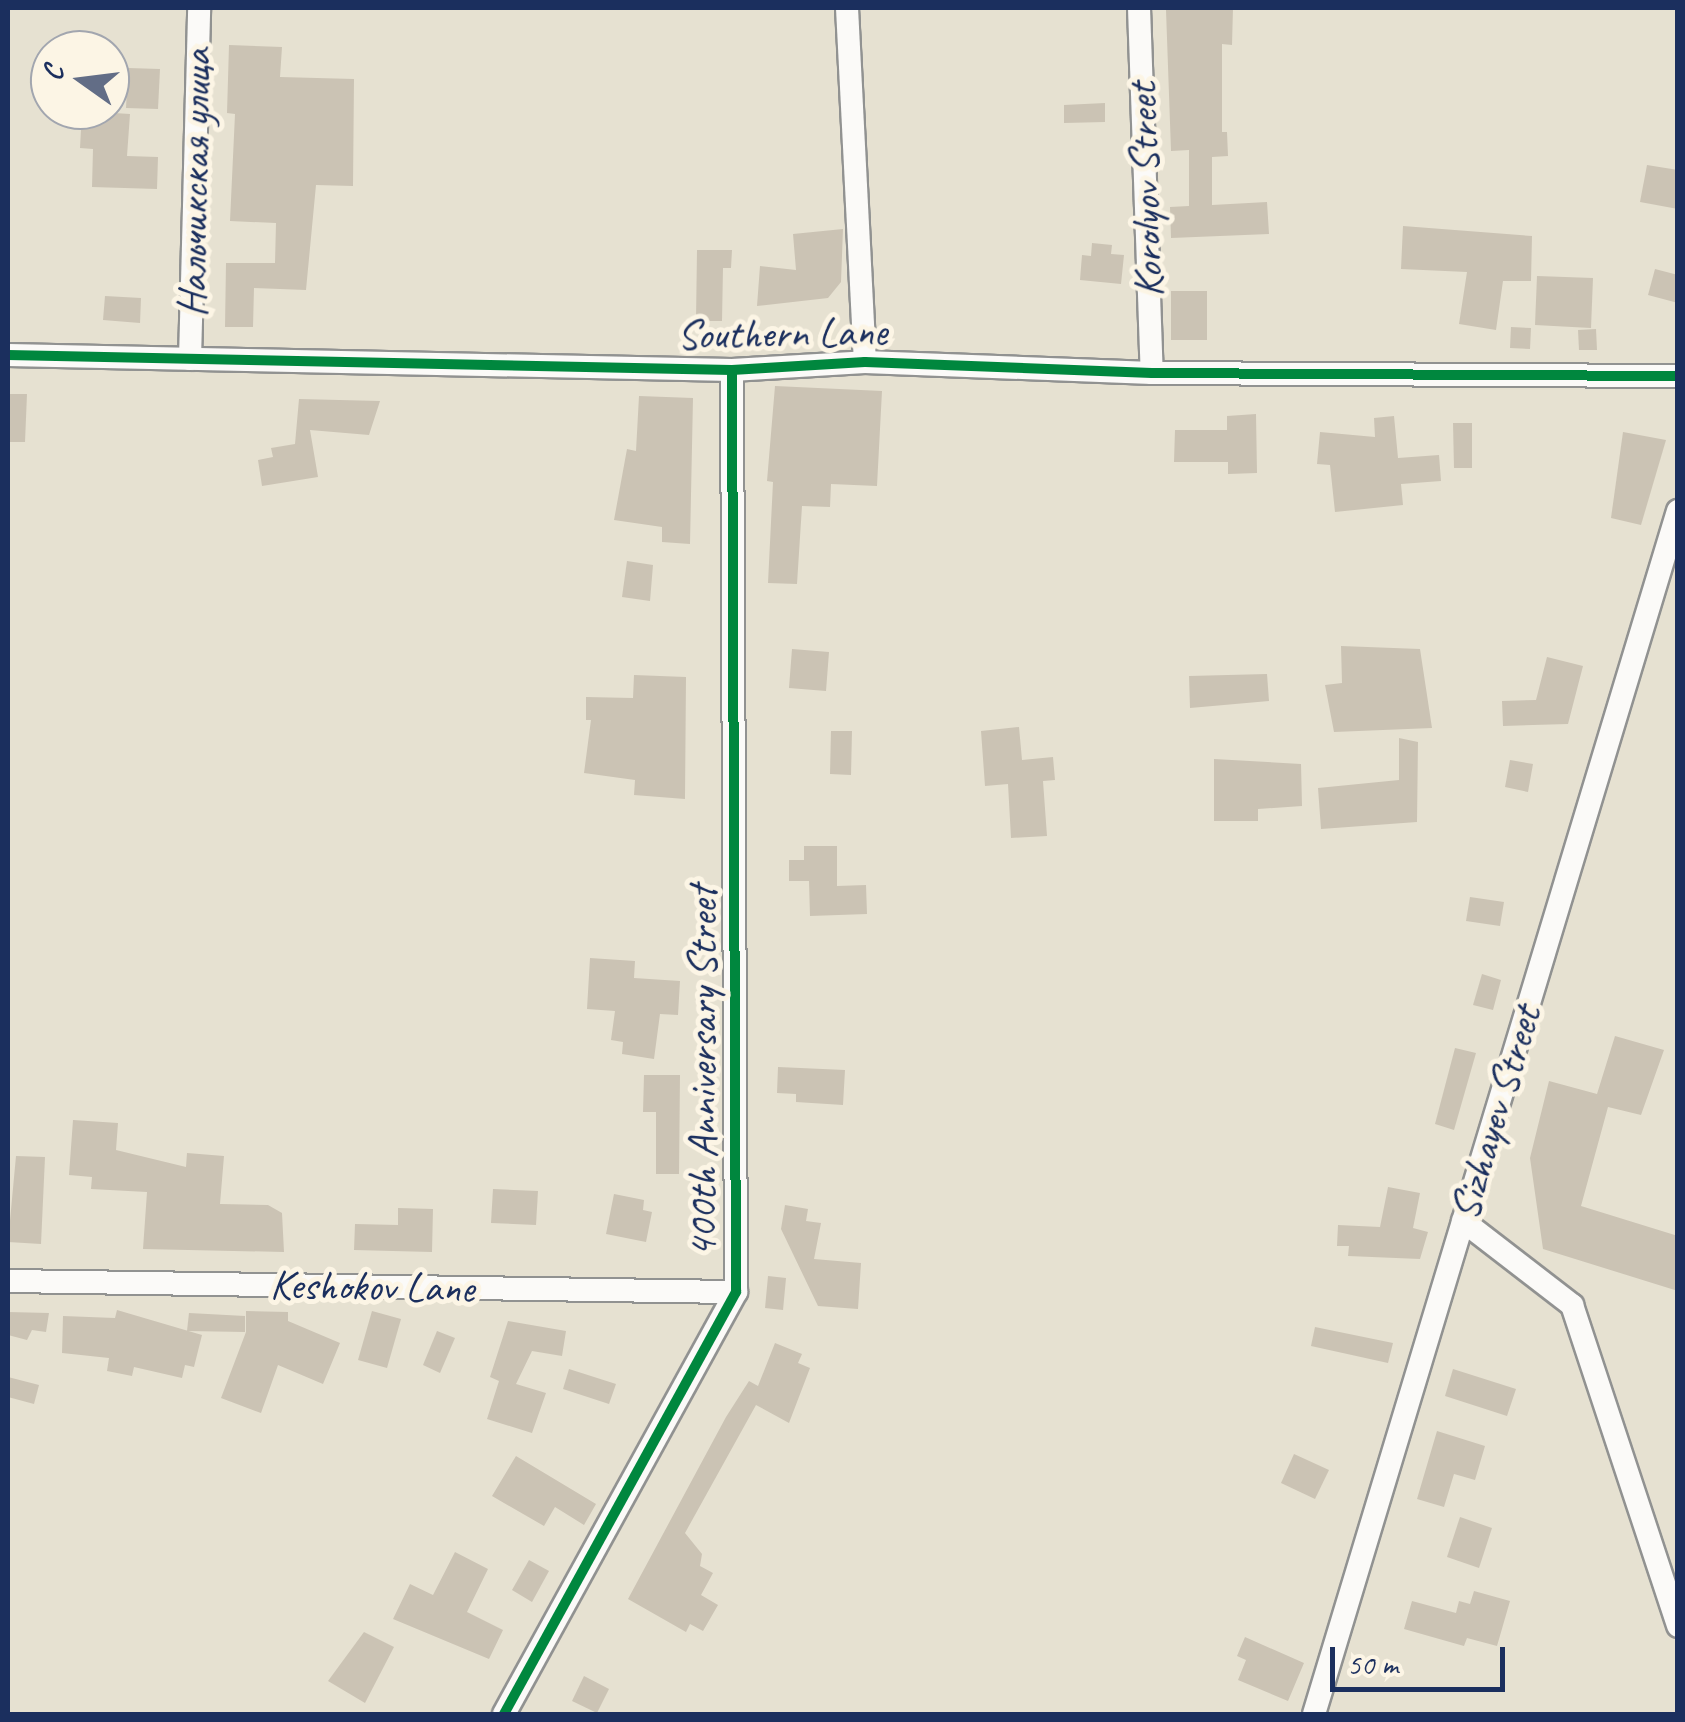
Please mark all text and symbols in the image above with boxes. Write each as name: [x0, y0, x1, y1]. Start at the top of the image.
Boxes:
north arrow: [30, 30, 130, 130]
street label: Нальчикская улица: [167, 47, 223, 319]
text: С: [34, 62, 71, 84]
street label: Korolyov Street: [1117, 81, 1175, 299]
street label: Southern Lane: [677, 307, 887, 361]
street label: 400th Anniversary Street: [678, 886, 728, 1258]
street label: Sizhayev Street: [1439, 1000, 1553, 1226]
street label: Keshokov Lane: [270, 1260, 474, 1314]
scale bar: [1335, 1627, 1510, 1689]
text: 50 m: [1347, 1645, 1398, 1683]

